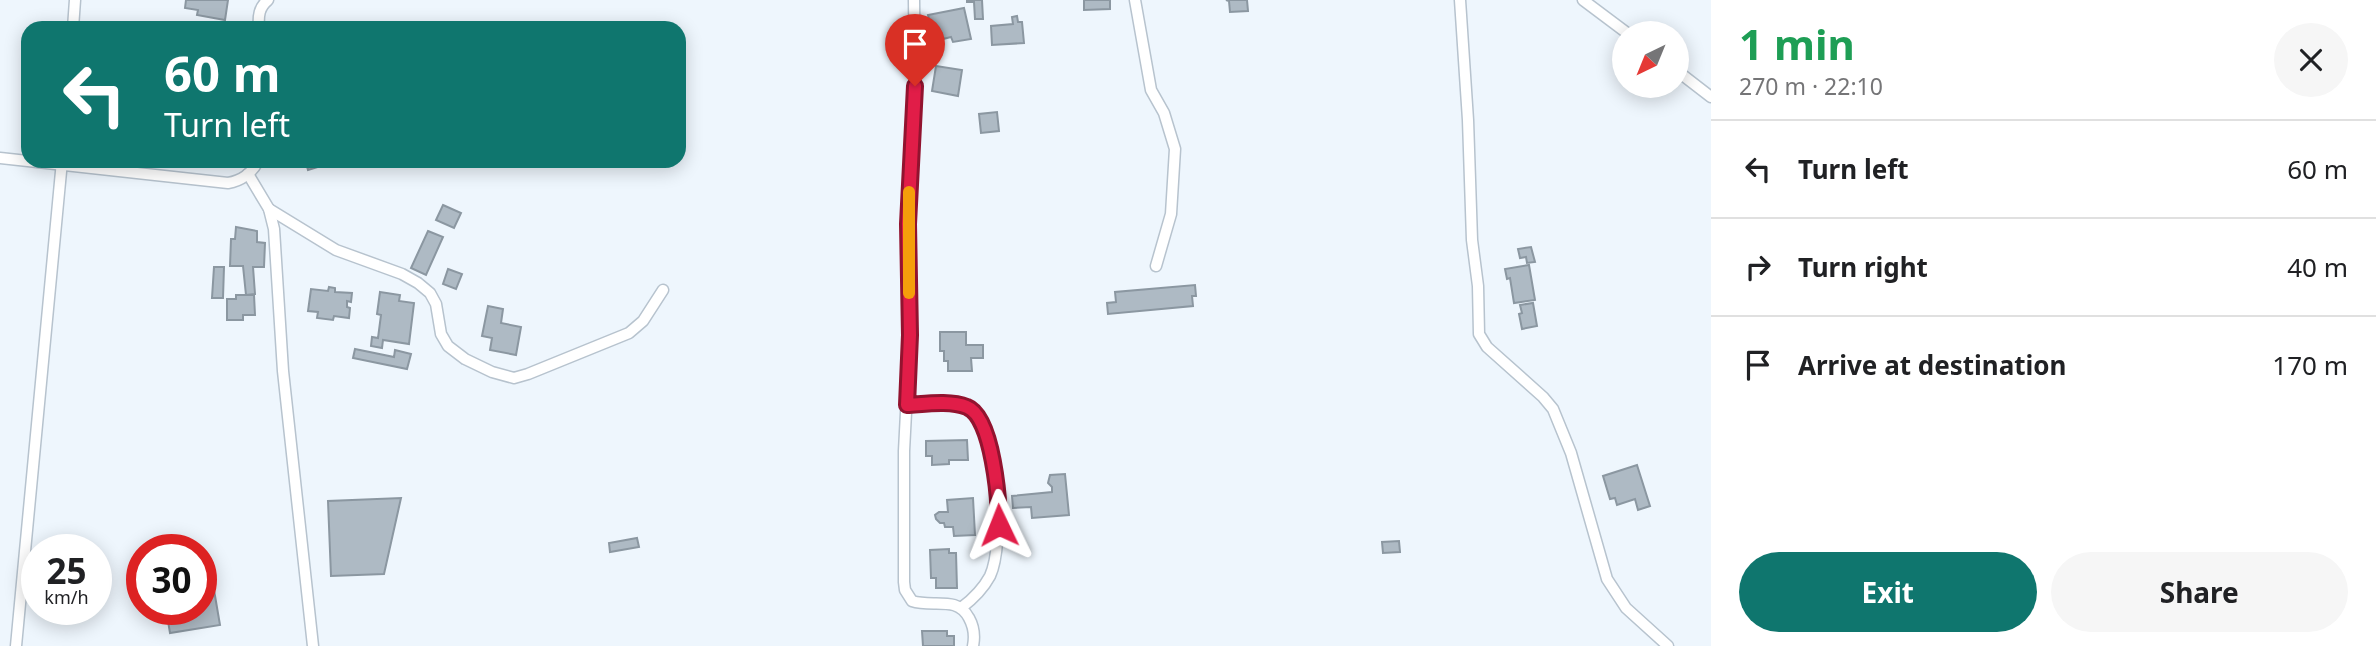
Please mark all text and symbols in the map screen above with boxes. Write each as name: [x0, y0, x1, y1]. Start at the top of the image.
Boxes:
pin: [885, 14, 945, 86]
text: 1 min: [1739, 15, 1855, 72]
north arrow: [1612, 21, 1689, 98]
map controls: [1612, 21, 1689, 98]
button: close: [2274, 23, 2348, 97]
icon: arrive: [896, 25, 934, 63]
text: 60 m: [164, 40, 281, 106]
icon: left: [49, 49, 140, 140]
text: 270 m · 22:10: [1739, 70, 1883, 102]
text: Turn left: [164, 103, 290, 146]
icon: left: [1739, 150, 1777, 188]
text: Turn left: [1798, 151, 1909, 187]
text: 60 m: [2287, 151, 2348, 187]
icon: right: [1739, 248, 1777, 286]
text: Turn right: [1798, 249, 1928, 285]
text: 40 m: [2287, 249, 2348, 285]
icon: arrive: [1739, 346, 1777, 384]
text: Arrive at destination: [1798, 347, 2067, 383]
text: 170 m: [2272, 347, 2348, 383]
position arrow: [962, 488, 1036, 562]
speed limit sign: 30: [126, 534, 217, 625]
text: 25: [46, 547, 87, 594]
button: Exit: [1739, 552, 2037, 632]
button: Share: [2051, 552, 2348, 632]
text: km/h: [44, 585, 89, 609]

